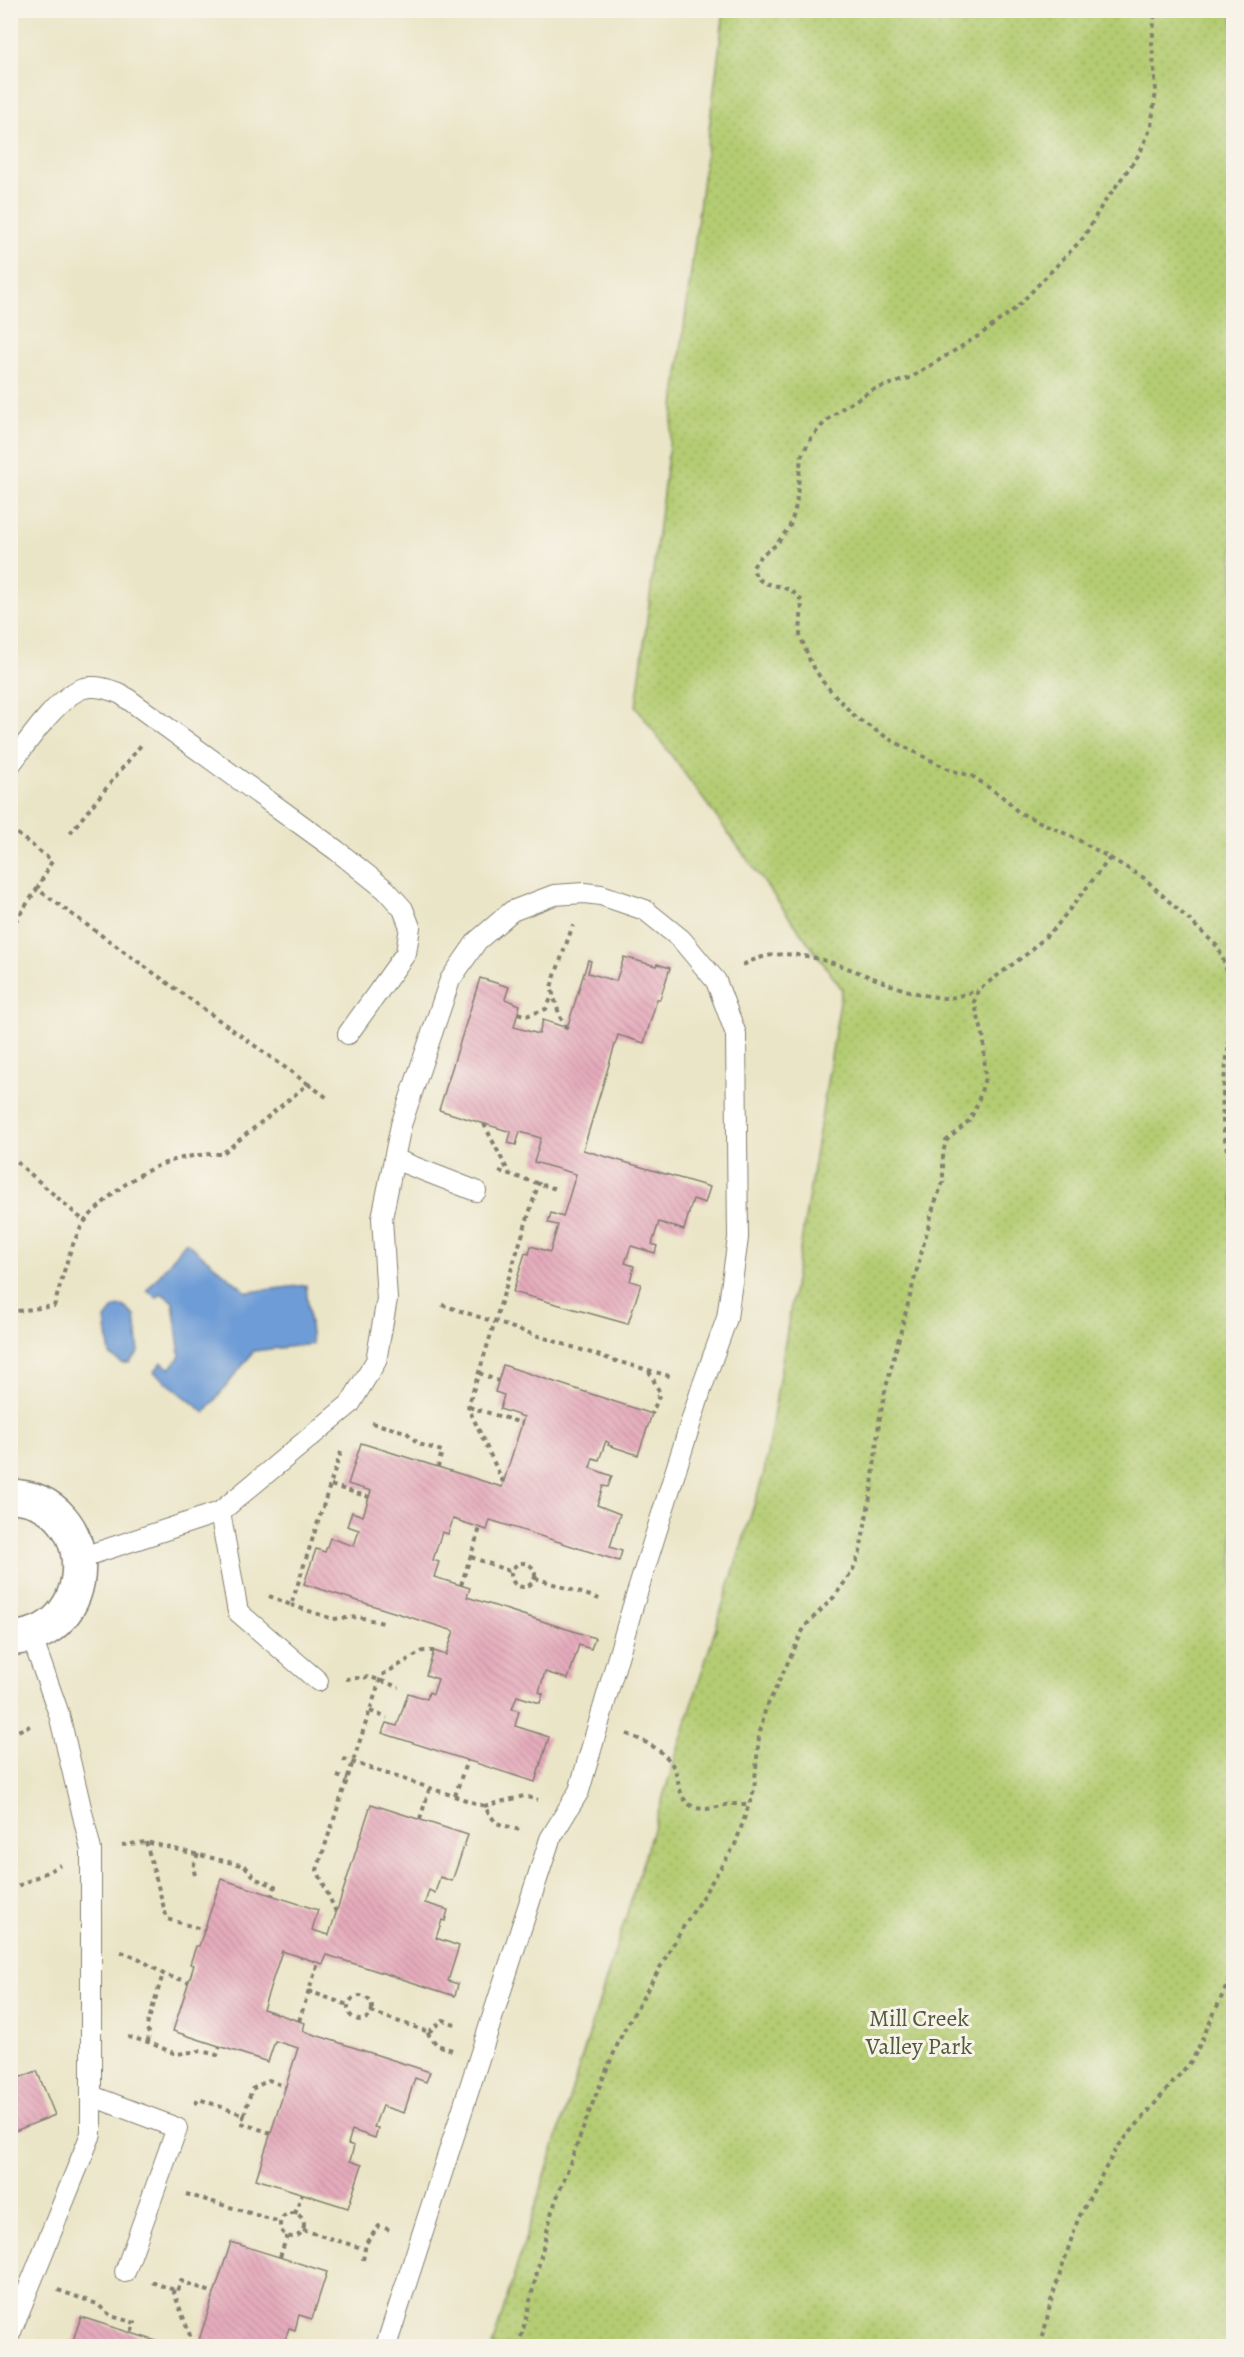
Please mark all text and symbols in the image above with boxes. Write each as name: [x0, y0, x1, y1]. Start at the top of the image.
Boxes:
park label: Mill Creek Valley Park: [865, 2002, 973, 2062]

